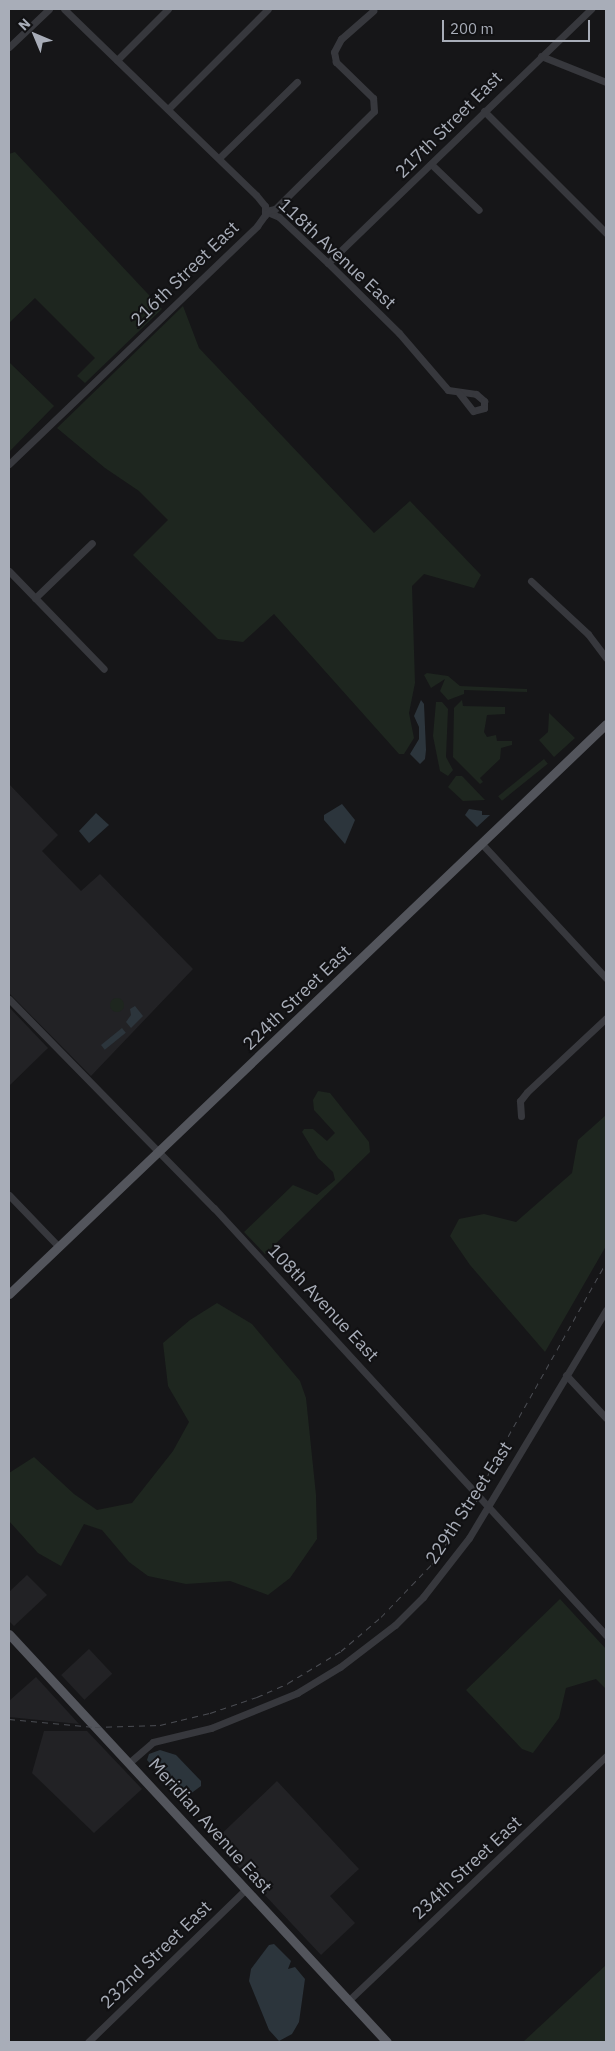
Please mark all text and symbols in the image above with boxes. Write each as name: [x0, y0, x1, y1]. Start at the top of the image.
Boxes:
north arrow: [10, 10, 60, 60]
scale bar: [445, 10, 592, 42]
text: N: [14, 14, 34, 34]
text: 200 m: [450, 19, 494, 38]
street label: 217th Street East: [391, 67, 507, 183]
street label: 118th Avenue East: [274, 194, 400, 314]
street label: 216th Street East: [126, 217, 244, 331]
street label: 224th Street East: [238, 941, 356, 1055]
street label: 108th Avenue East: [263, 1240, 383, 1366]
street label: 229th Street East: [421, 1438, 517, 1568]
street label: Meridian Avenue East: [144, 1754, 276, 1898]
street label: 234th Street East: [408, 1812, 526, 1924]
street label: 232nd Street East: [96, 1897, 216, 2013]

